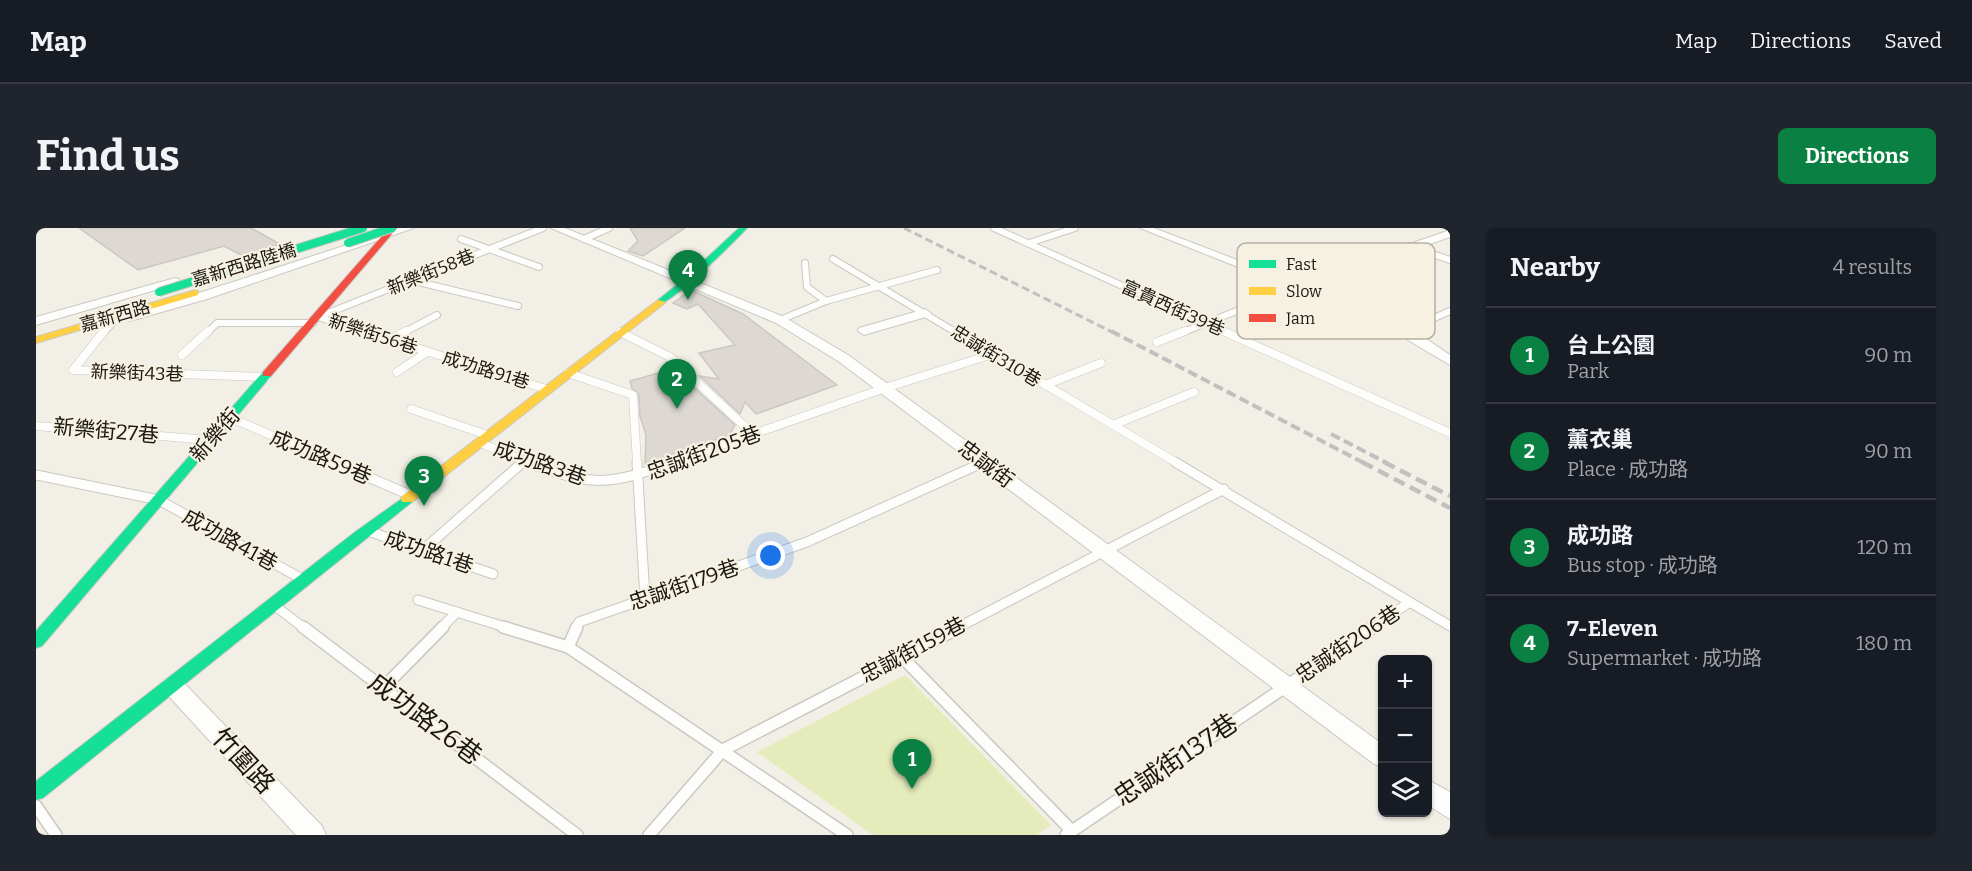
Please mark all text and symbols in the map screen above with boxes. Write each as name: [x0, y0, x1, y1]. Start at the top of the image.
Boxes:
text: Map: [30, 25, 87, 58]
text: Map: [1675, 28, 1717, 54]
text: Directions: [1750, 28, 1851, 54]
text: Saved: [1884, 28, 1942, 54]
button: Directions: [1778, 128, 1936, 184]
text: Find us: [36, 131, 180, 181]
street label: 嘉新西路陸橋: [189, 239, 299, 291]
legend: [1237, 243, 1435, 339]
street label: 新樂街58巷: [384, 244, 478, 300]
pin: 4: [668, 250, 708, 300]
text: Nearby: [1510, 252, 1600, 283]
text: Fast: [1286, 255, 1317, 274]
text: 4 results: [1833, 255, 1912, 279]
street label: 富貴西街39巷: [1118, 275, 1228, 341]
text: Slow: [1286, 282, 1322, 301]
street label: 嘉新西路: [77, 296, 153, 336]
street label: 新樂街56巷: [326, 309, 420, 359]
text: Jam: [1285, 309, 1315, 328]
street label: 忠誠街310巷: [947, 321, 1045, 391]
text: 台上公園: [1567, 332, 1655, 359]
text: 1: [1525, 343, 1534, 367]
text: 90 m: [1864, 343, 1912, 367]
street label: 成功路91巷: [440, 346, 532, 394]
text: Park: [1567, 359, 1609, 383]
street label: 新樂街43巷: [90, 360, 184, 386]
pin: 2: [658, 360, 696, 409]
street label: 新樂街: [185, 403, 245, 467]
street label: 新樂街27巷: [52, 413, 160, 449]
street label: 忠誠街205巷: [643, 420, 765, 486]
street label: 成功路59巷: [267, 424, 375, 490]
text: 薰衣巢: [1567, 426, 1633, 453]
street label: 成功路3巷: [490, 435, 590, 491]
street label: 忠誠街: [953, 435, 1019, 493]
text: 2: [1524, 439, 1535, 463]
text: 90 m: [1864, 439, 1912, 463]
pin: 3: [404, 456, 444, 506]
text: Place · 成功路: [1567, 457, 1688, 481]
street label: 成功路41巷: [178, 503, 282, 577]
text: 成功路: [1567, 522, 1633, 549]
street label: 成功路1巷: [381, 525, 477, 579]
text: 3: [1524, 535, 1535, 559]
text: 120 m: [1857, 535, 1912, 559]
your location: [756, 541, 785, 570]
text: Bus stop · 成功路: [1567, 553, 1718, 577]
street label: 忠誠街179巷: [625, 554, 743, 616]
street label: 忠誠街206巷: [1290, 599, 1406, 689]
street label: 忠誠街159巷: [856, 611, 970, 689]
text: 7-Eleven: [1567, 615, 1658, 642]
text: 4: [1523, 631, 1536, 655]
text: 180 m: [1856, 631, 1912, 655]
text: Supermarket · 成功路: [1567, 646, 1762, 670]
map controls: [1378, 655, 1432, 817]
button: +: [1378, 655, 1432, 709]
street label: 成功路26巷: [362, 666, 488, 772]
street label: 忠誠街137巷: [1108, 707, 1244, 813]
button: −: [1378, 709, 1432, 763]
street label: 竹圍路: [205, 722, 281, 800]
pin: 1: [892, 740, 932, 789]
button: layers: [1378, 763, 1432, 817]

